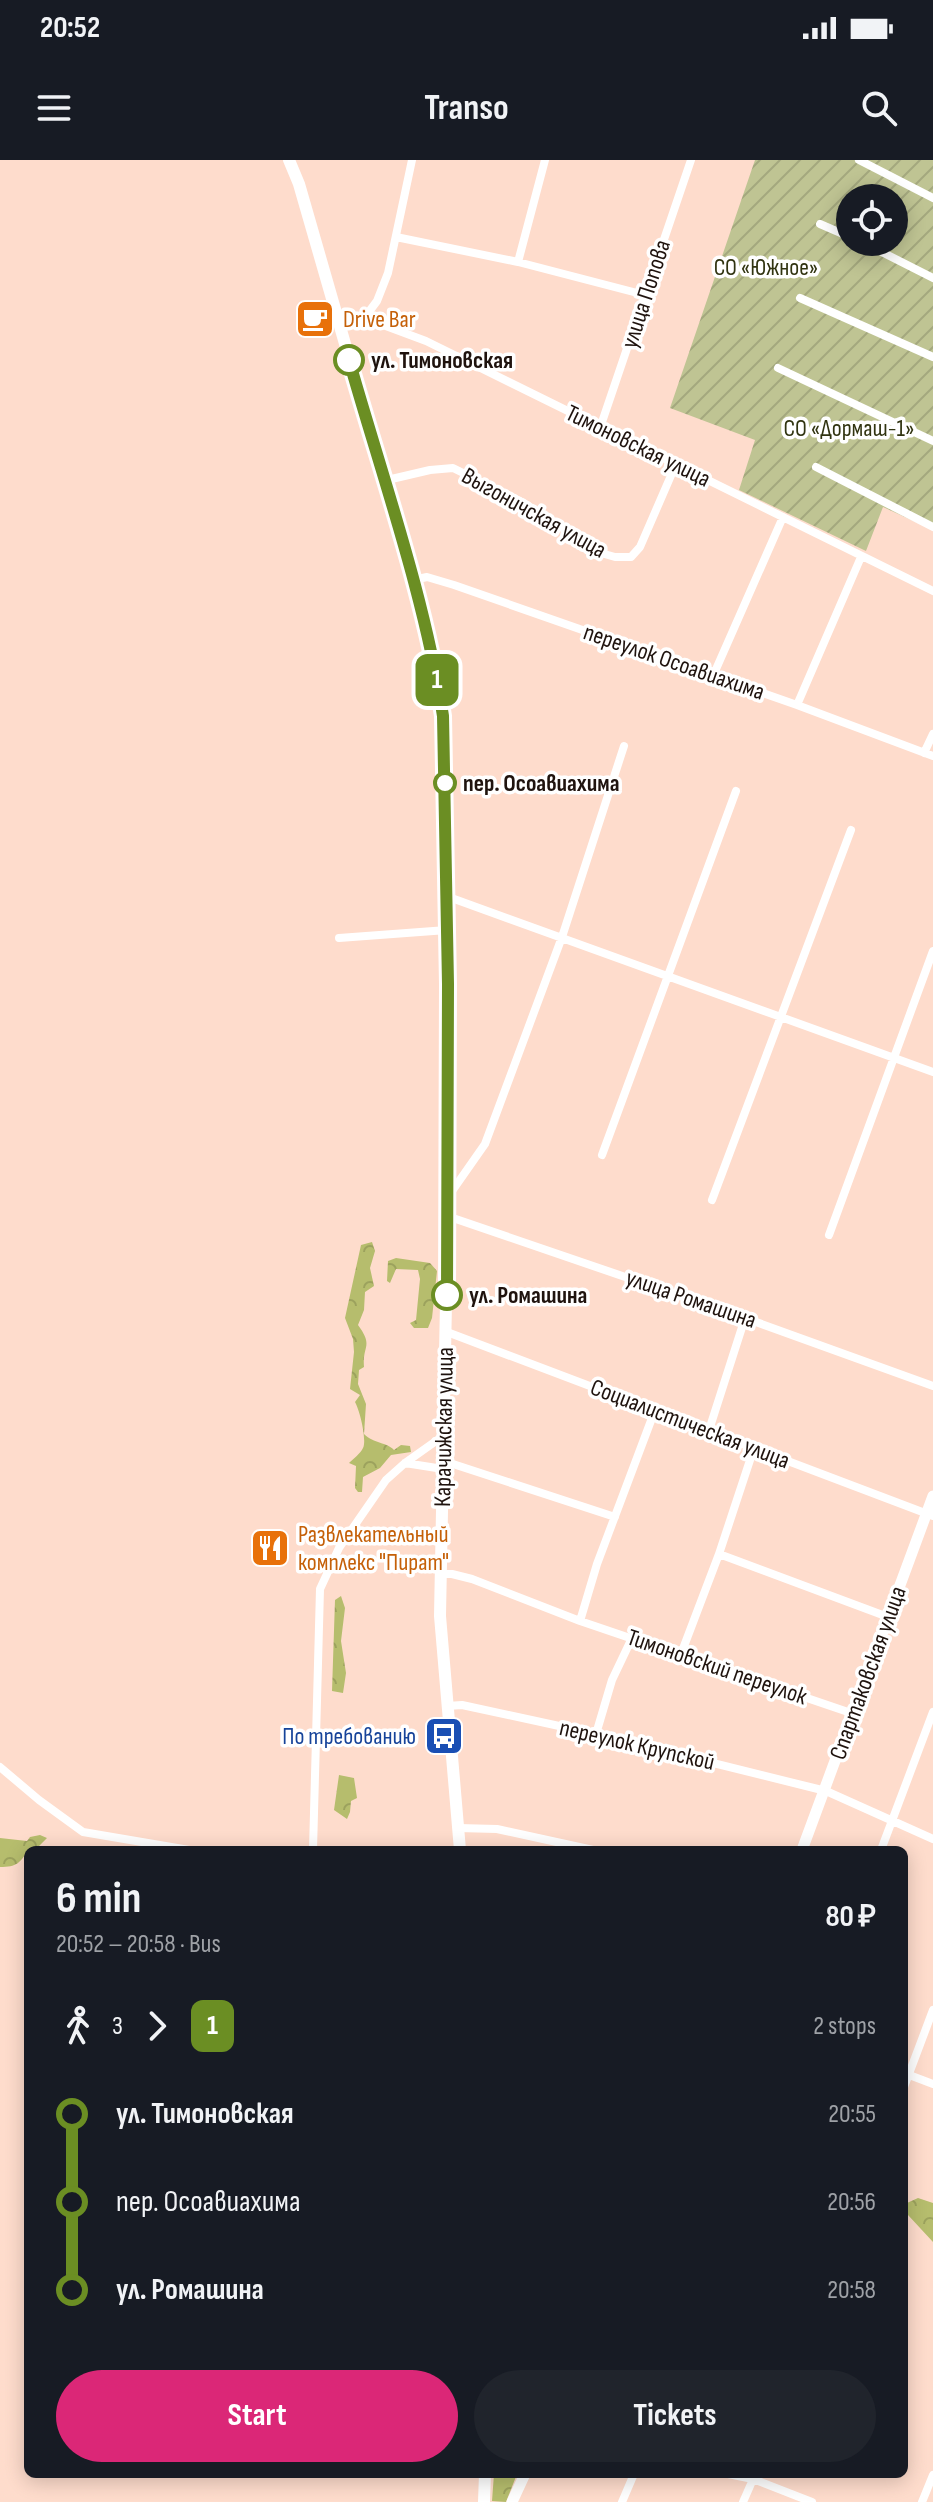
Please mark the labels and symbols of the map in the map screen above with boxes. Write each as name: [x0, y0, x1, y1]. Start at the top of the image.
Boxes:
street label: улица Попова: [615, 236, 677, 352]
park label: СО «Южное»: [714, 253, 818, 282]
cafe icon: Drive Bar: [294, 298, 336, 340]
place label: Drive Bar: [343, 305, 416, 334]
marker: ул. Тимоновская: [334, 345, 364, 375]
place label: ул. Тимоновская: [371, 346, 513, 375]
street label: Тимоновская улица: [561, 398, 715, 494]
park label: СО «Дормаш-1»: [784, 414, 914, 443]
street label: Выгоничская улица: [457, 461, 611, 565]
street label: переулок Осоавиахима: [580, 617, 768, 707]
line badge: 1: [411, 654, 463, 706]
place label: пер. Осоавиахима: [463, 769, 619, 798]
marker: пер. Осоавиахима: [434, 772, 456, 794]
street label: улица Ромашина: [622, 1263, 760, 1335]
marker: ул. Ромашина: [432, 1280, 462, 1310]
place label: ул. Ромашина: [469, 1281, 587, 1310]
street label: Карачижская улица: [428, 1347, 460, 1507]
street label: Социалистическая улица: [586, 1373, 794, 1475]
place label: Развлекательный комплекс "Пират": [298, 1520, 449, 1577]
restaurant icon: Развлекательный комплекс "Пират": [249, 1527, 291, 1569]
street label: Спартаковская улица: [823, 1582, 913, 1764]
street label: Тимоновский переулок: [623, 1623, 812, 1712]
street label: переулок Крупской: [557, 1713, 717, 1777]
bus stop icon: По требованию: [423, 1715, 465, 1757]
place label: По требованию: [282, 1722, 416, 1751]

